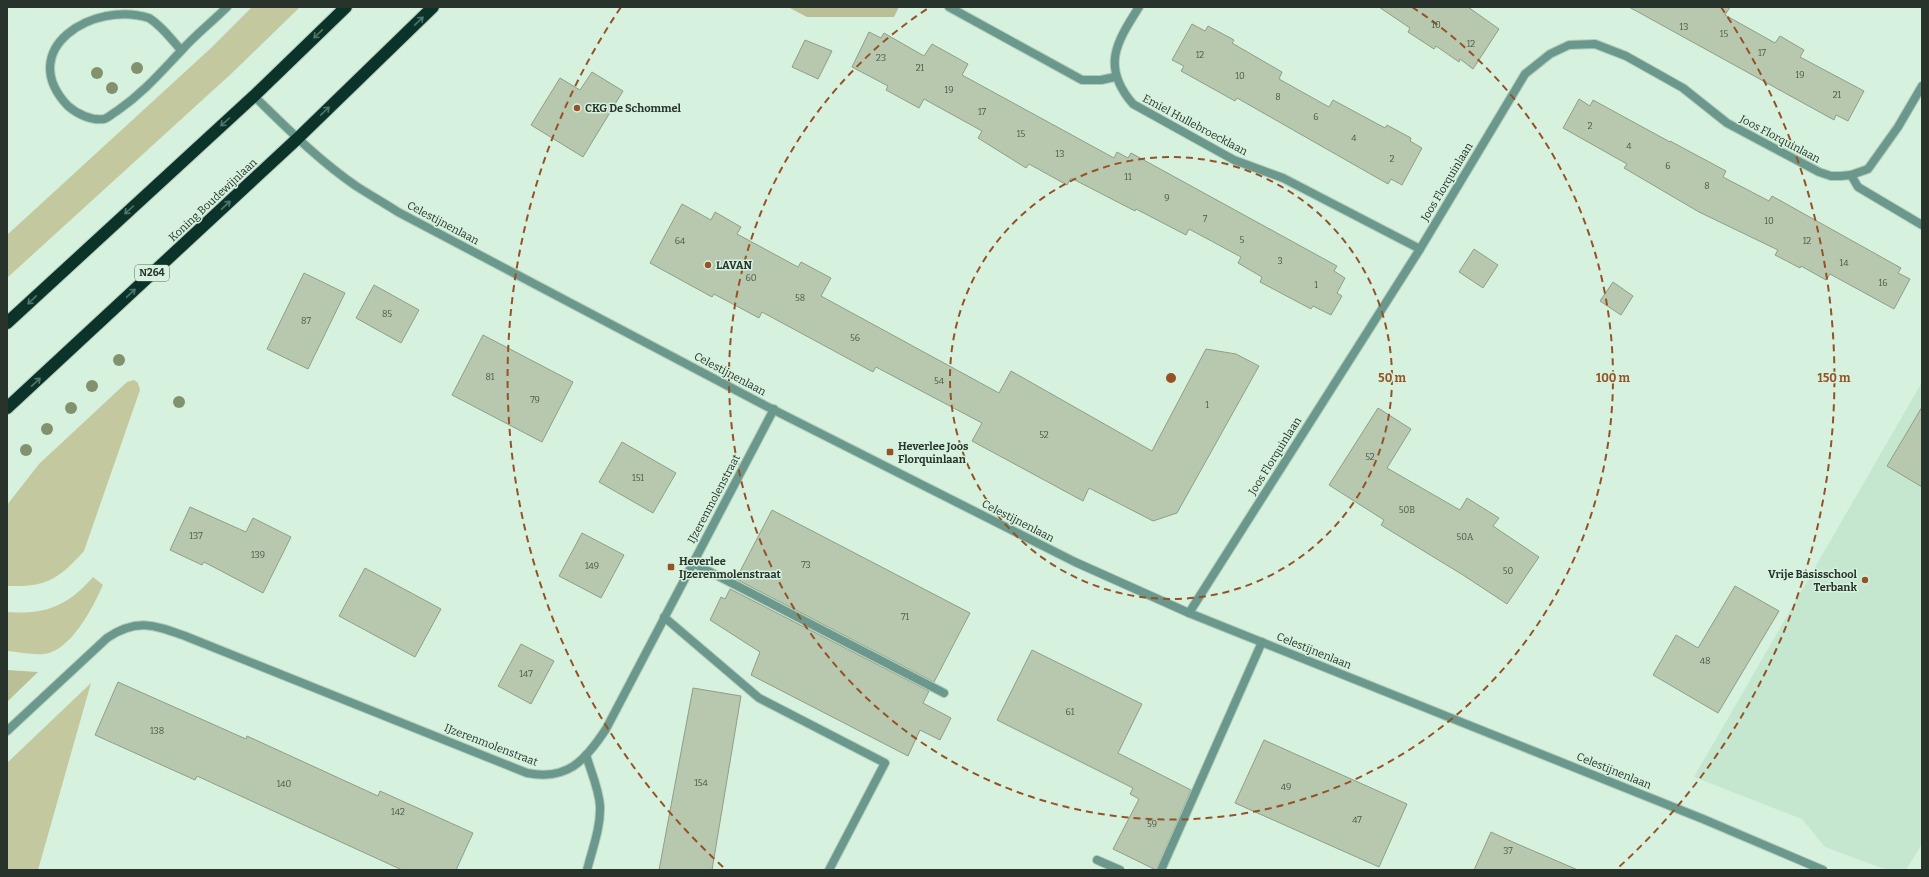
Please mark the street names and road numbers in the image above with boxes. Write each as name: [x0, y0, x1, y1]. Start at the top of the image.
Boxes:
street label: Emiel Hullebroecklaan: [1140, 92, 1250, 158]
street label: Joos Florquinlaan: [1737, 112, 1822, 166]
street label: Joos Florquinlaan: [1418, 140, 1476, 224]
street label: Koning Boudewijnlaan: [166, 156, 260, 244]
street label: Celestijnenlaan: [405, 199, 481, 247]
road number: N264: [135, 265, 169, 281]
street label: Celestijnenlaan: [692, 350, 768, 398]
street label: Joos Florquinlaan: [1245, 415, 1304, 498]
street label: IJzerenmolenstraat: [685, 452, 743, 546]
street label: Celestijnenlaan: [980, 497, 1056, 545]
street label: Celestijnenlaan: [1275, 630, 1353, 672]
street label: IJzerenmolenstraat: [443, 721, 540, 769]
street label: Celestijnenlaan: [1575, 750, 1653, 792]

